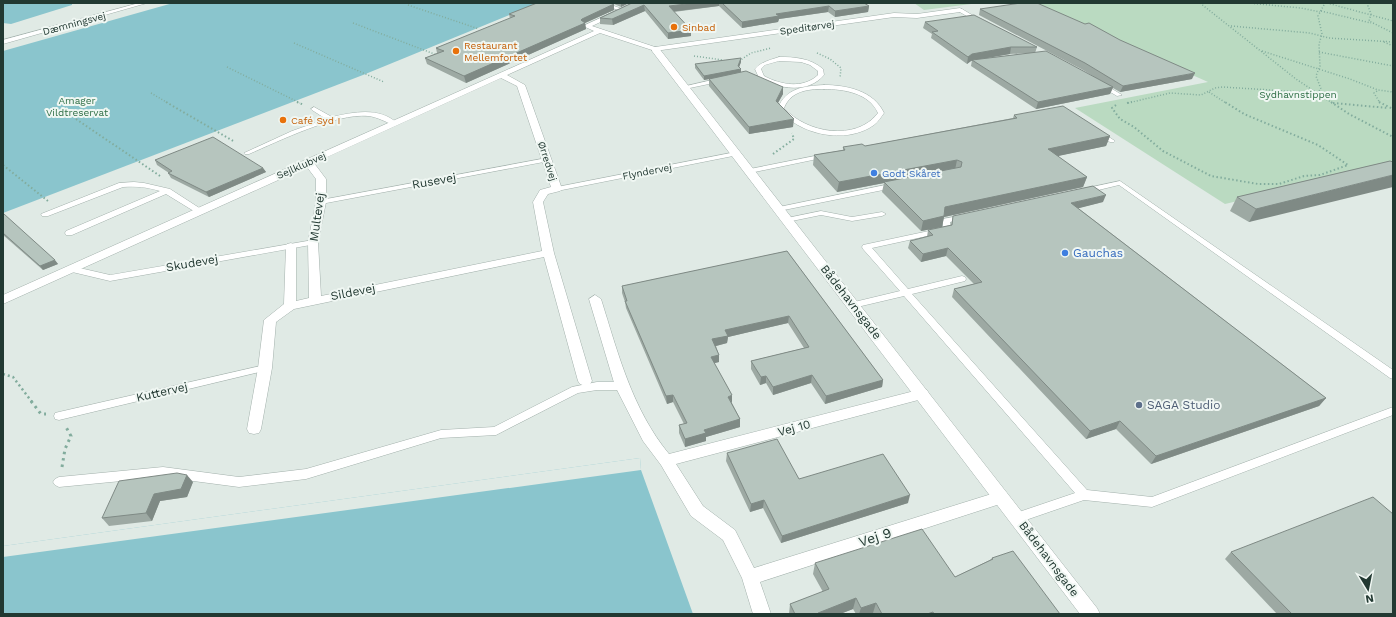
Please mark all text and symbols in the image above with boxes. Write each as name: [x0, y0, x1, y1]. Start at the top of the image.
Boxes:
street label: Dæmningsvej: [41, 10, 107, 37]
street label: Speditørvej: [779, 18, 835, 37]
marker: Sinbad: [669, 22, 679, 32]
place label: Sinbad: [682, 22, 715, 33]
place label: Restaurant Mellemfortet: [464, 40, 528, 63]
marker: Restaurant Mellemfortet: [451, 46, 461, 56]
park label: Sydhavnstippen: [1259, 89, 1337, 100]
park label: Amager Vildtreservat: [46, 95, 109, 118]
marker: Café Syd I: [278, 115, 288, 125]
place label: Café Syd I: [291, 115, 340, 126]
street label: Ørredvej: [536, 140, 559, 182]
street label: Sejlklubvej: [275, 150, 328, 181]
street label: Flyndervej: [621, 161, 673, 182]
marker: Godt Skåret: [869, 168, 879, 178]
place label: Godt Skåret: [882, 168, 941, 179]
street label: Rusevej: [411, 170, 457, 192]
street label: Multevej: [307, 192, 327, 242]
place label: Gauchas: [1073, 246, 1123, 260]
marker: Gauchas: [1060, 248, 1070, 258]
street label: Skudevej: [165, 252, 219, 274]
street label: Bådehavnsgade: [818, 262, 884, 342]
street label: Sildevej: [330, 281, 376, 303]
street label: Kuttervej: [135, 379, 189, 405]
place label: SAGA Studio: [1147, 398, 1221, 412]
marker: SAGA Studio: [1134, 400, 1144, 410]
street label: Vej 10: [776, 417, 812, 439]
street label: Bådehavnsgade: [1016, 519, 1082, 599]
street label: Vej 9: [857, 524, 893, 550]
north arrow: [1348, 569, 1388, 609]
text: N: [1365, 591, 1375, 605]

